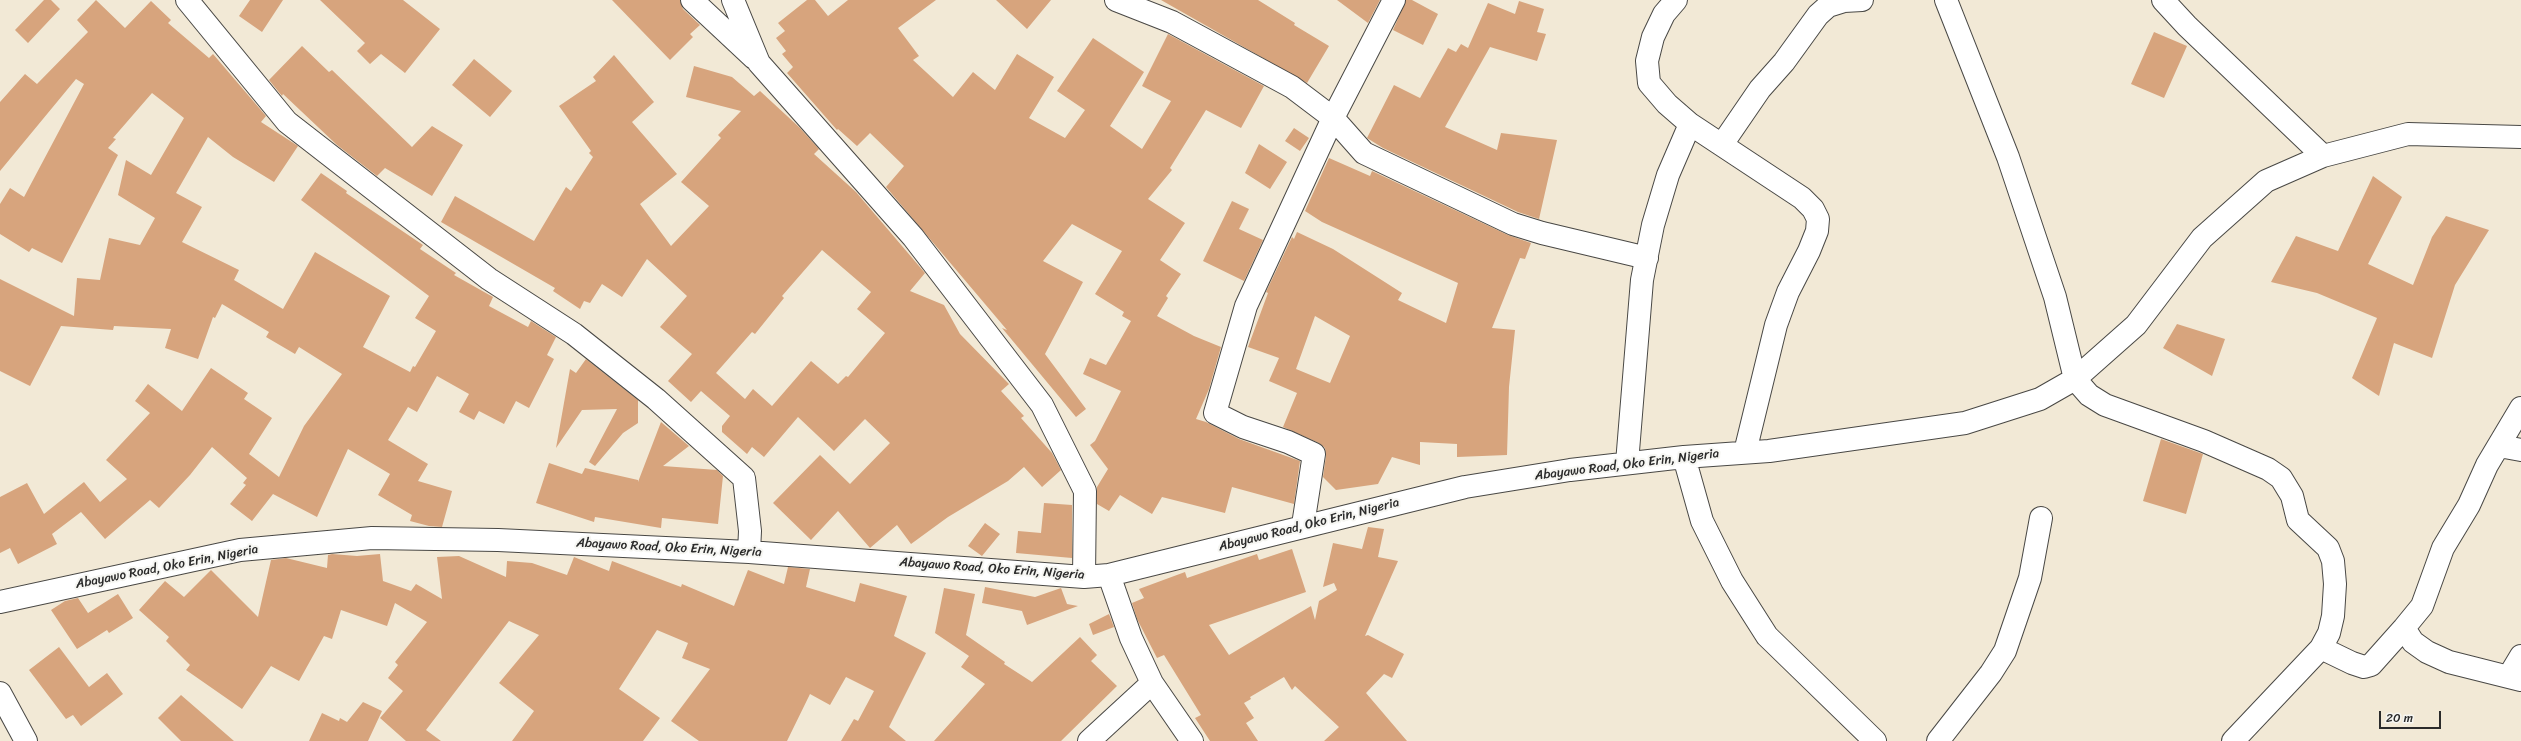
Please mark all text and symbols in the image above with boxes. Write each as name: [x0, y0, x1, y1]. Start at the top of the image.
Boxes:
street label: Abayawo Road, Oko Erin, Nigeria: [1534, 446, 1720, 484]
street label: Abayawo Road, Oko Erin, Nigeria: [1217, 495, 1401, 555]
street label: Abayawo Road, Oko Erin, Nigeria: [576, 535, 762, 561]
street label: Abayawo Road, Oko Erin, Nigeria: [74, 542, 260, 592]
street label: Abayawo Road, Oko Erin, Nigeria: [899, 555, 1085, 583]
scale bar: [2381, 703, 2443, 729]
text: 20 m: [2386, 707, 2413, 729]

